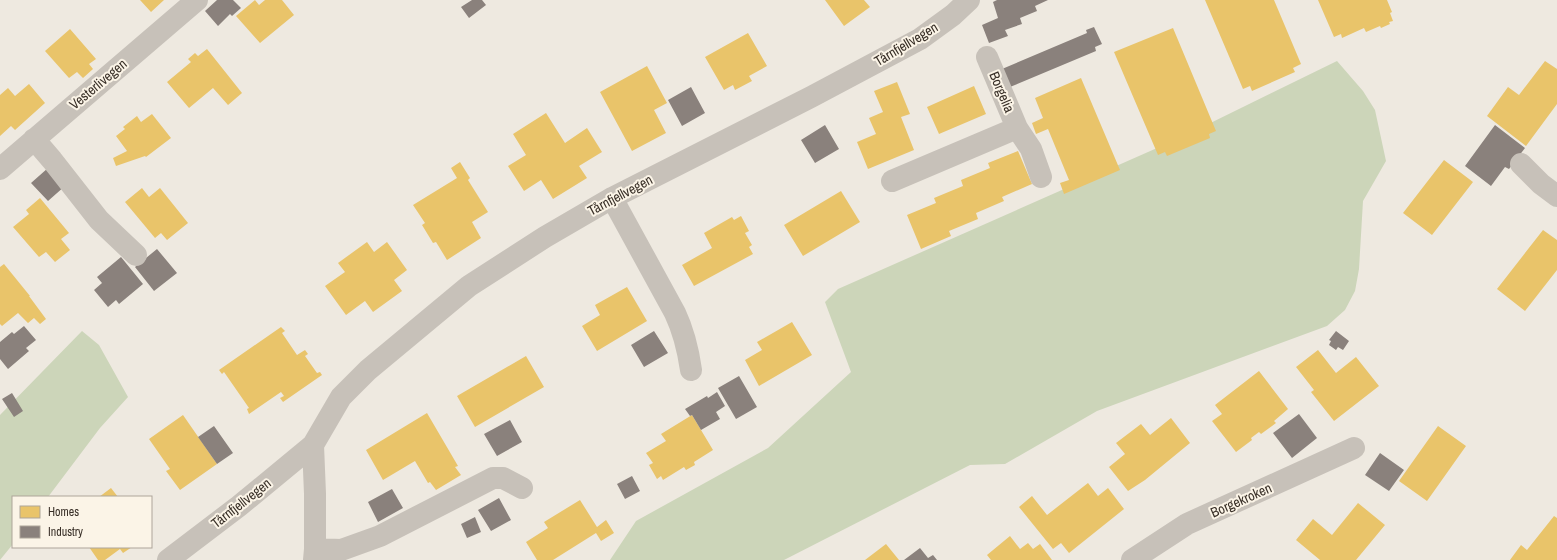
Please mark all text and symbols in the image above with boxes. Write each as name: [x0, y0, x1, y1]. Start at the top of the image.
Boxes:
street label: Tårnfjellvegen: [871, 18, 941, 70]
street label: Vesterlivegen: [66, 55, 130, 113]
street label: Borgelia: [985, 69, 1019, 116]
street label: Tårnfjellvegen: [584, 170, 656, 220]
street label: Tårnfjellvegen: [207, 474, 275, 532]
street label: Borgekroken: [1208, 479, 1274, 521]
legend: [12, 496, 152, 548]
text: Homes: [48, 504, 79, 520]
text: Industry: [48, 524, 83, 540]

